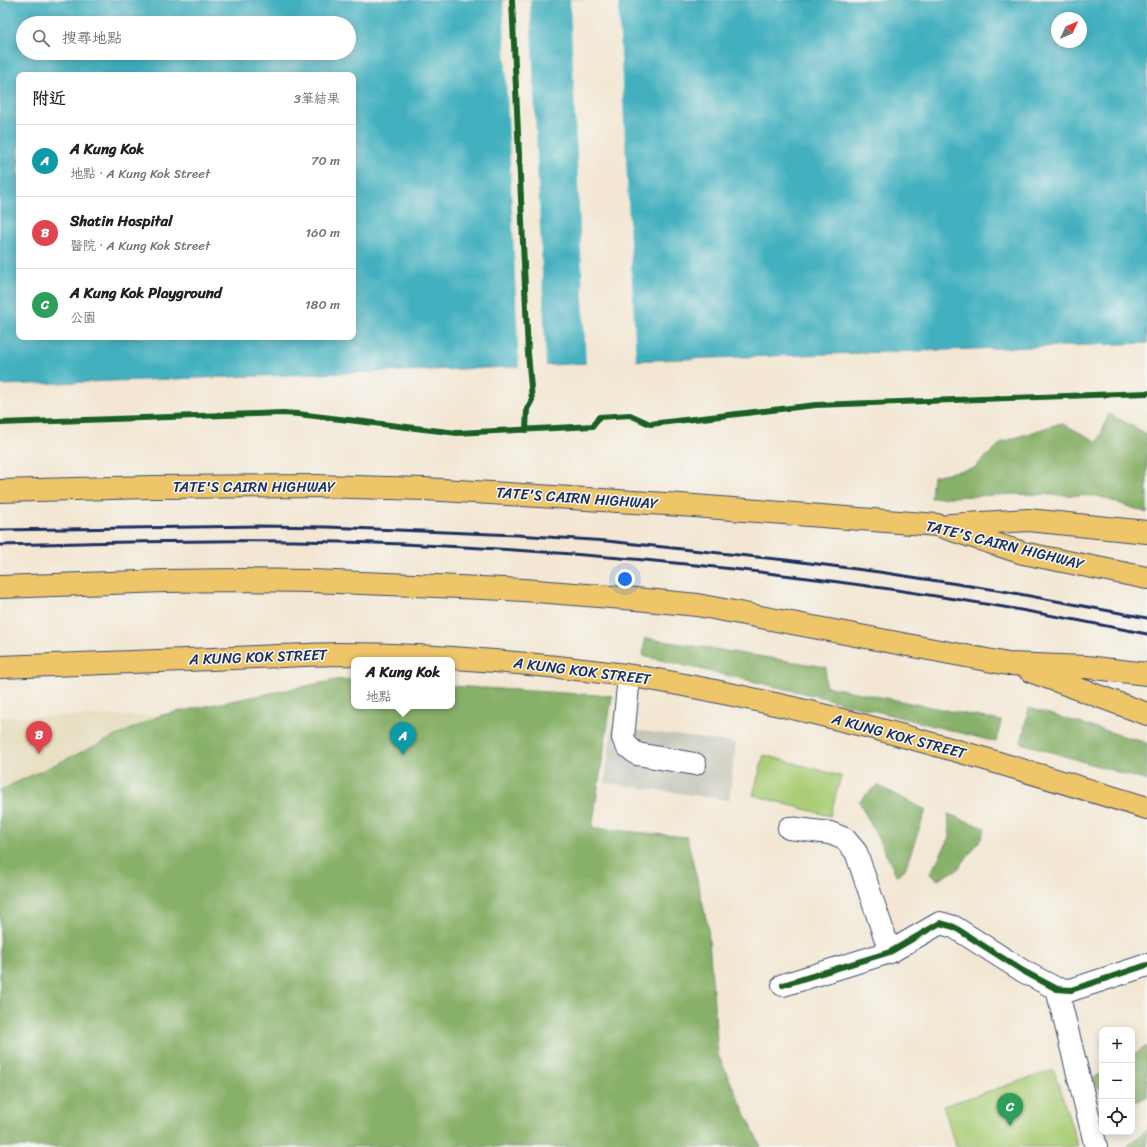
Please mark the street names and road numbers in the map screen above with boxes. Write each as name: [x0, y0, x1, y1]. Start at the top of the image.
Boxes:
street label: TATE'S CAIRN HIGHWAY: [173, 474, 336, 500]
street label: TATE'S CAIRN HIGHWAY: [495, 479, 660, 517]
street label: TATE'S CAIRN HIGHWAY: [923, 513, 1088, 577]
street label: A KUNG KOK STREET: [188, 642, 329, 672]
street label: A KUNG KOK STREET: [511, 650, 654, 692]
street label: A KUNG KOK STREET: [828, 705, 970, 767]

